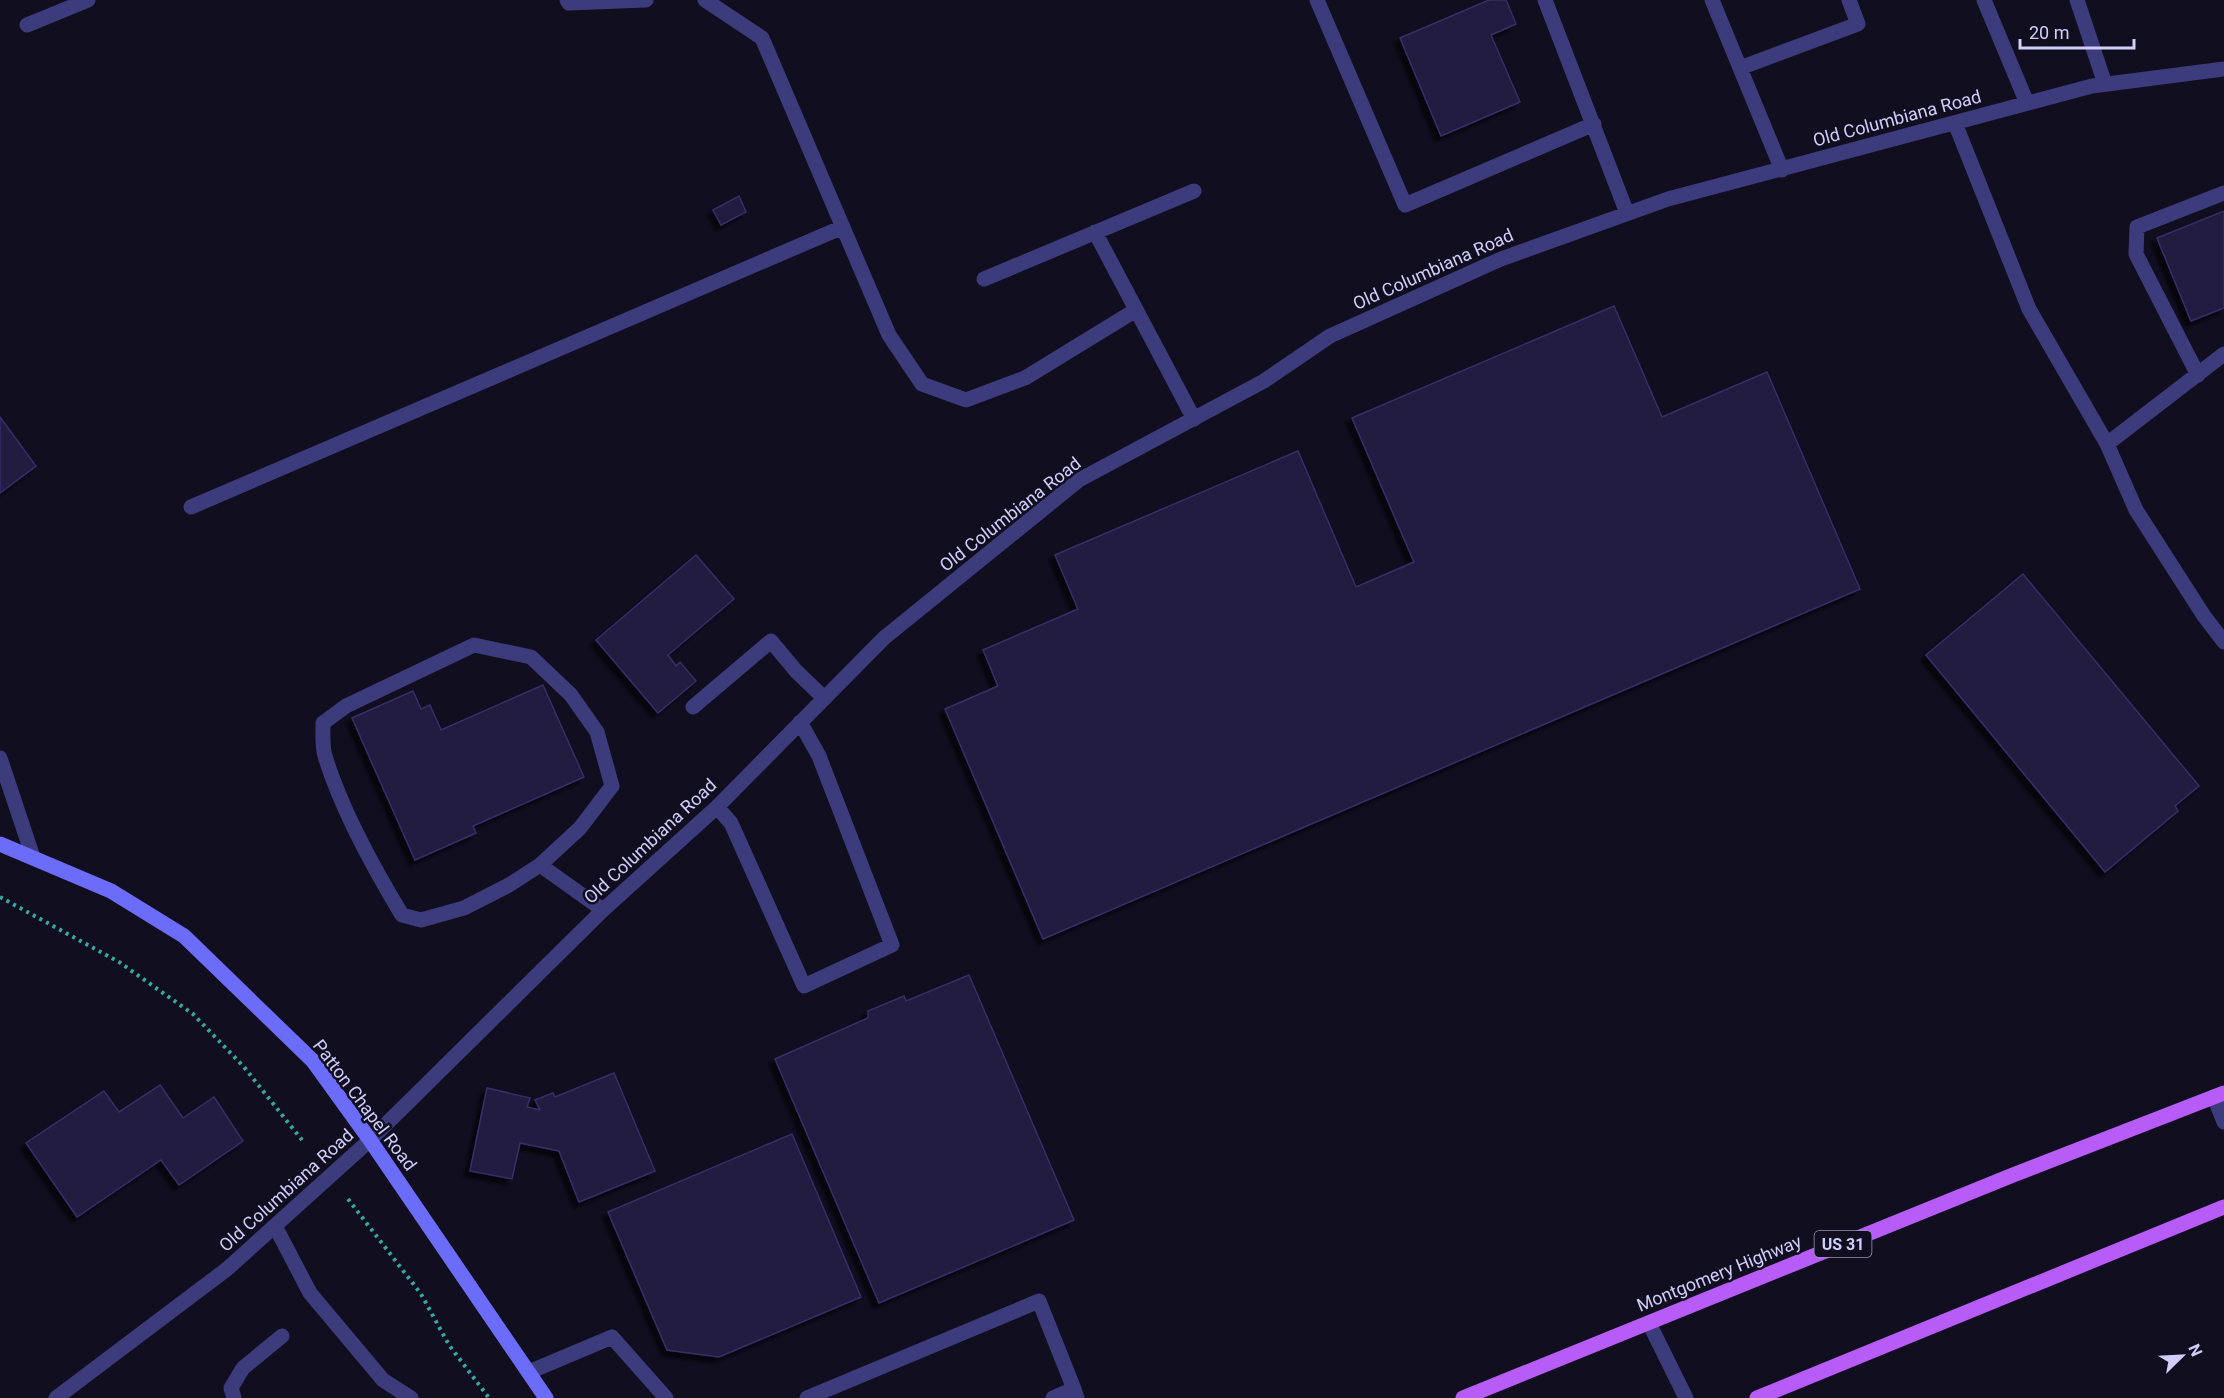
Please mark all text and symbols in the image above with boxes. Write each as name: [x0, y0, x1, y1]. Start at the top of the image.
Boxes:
scale bar: [2020, 12, 2134, 50]
text: 20 m: [2029, 22, 2069, 43]
street label: Old Columbiana Road: [1811, 85, 1983, 151]
street label: Old Columbiana Road: [1350, 224, 1516, 314]
street label: Old Columbiana Road: [935, 452, 1085, 576]
street label: Old Columbiana Road: [579, 774, 721, 908]
street label: Patton Chapel Road: [309, 1035, 421, 1175]
street label: Old Columbiana Road: [215, 1124, 357, 1256]
street label: Montgomery Highway: [1634, 1230, 1805, 1316]
road number: US 31: [1814, 1231, 1872, 1257]
north arrow: [2152, 1326, 2212, 1386]
text: N: [2184, 1341, 2206, 1359]

